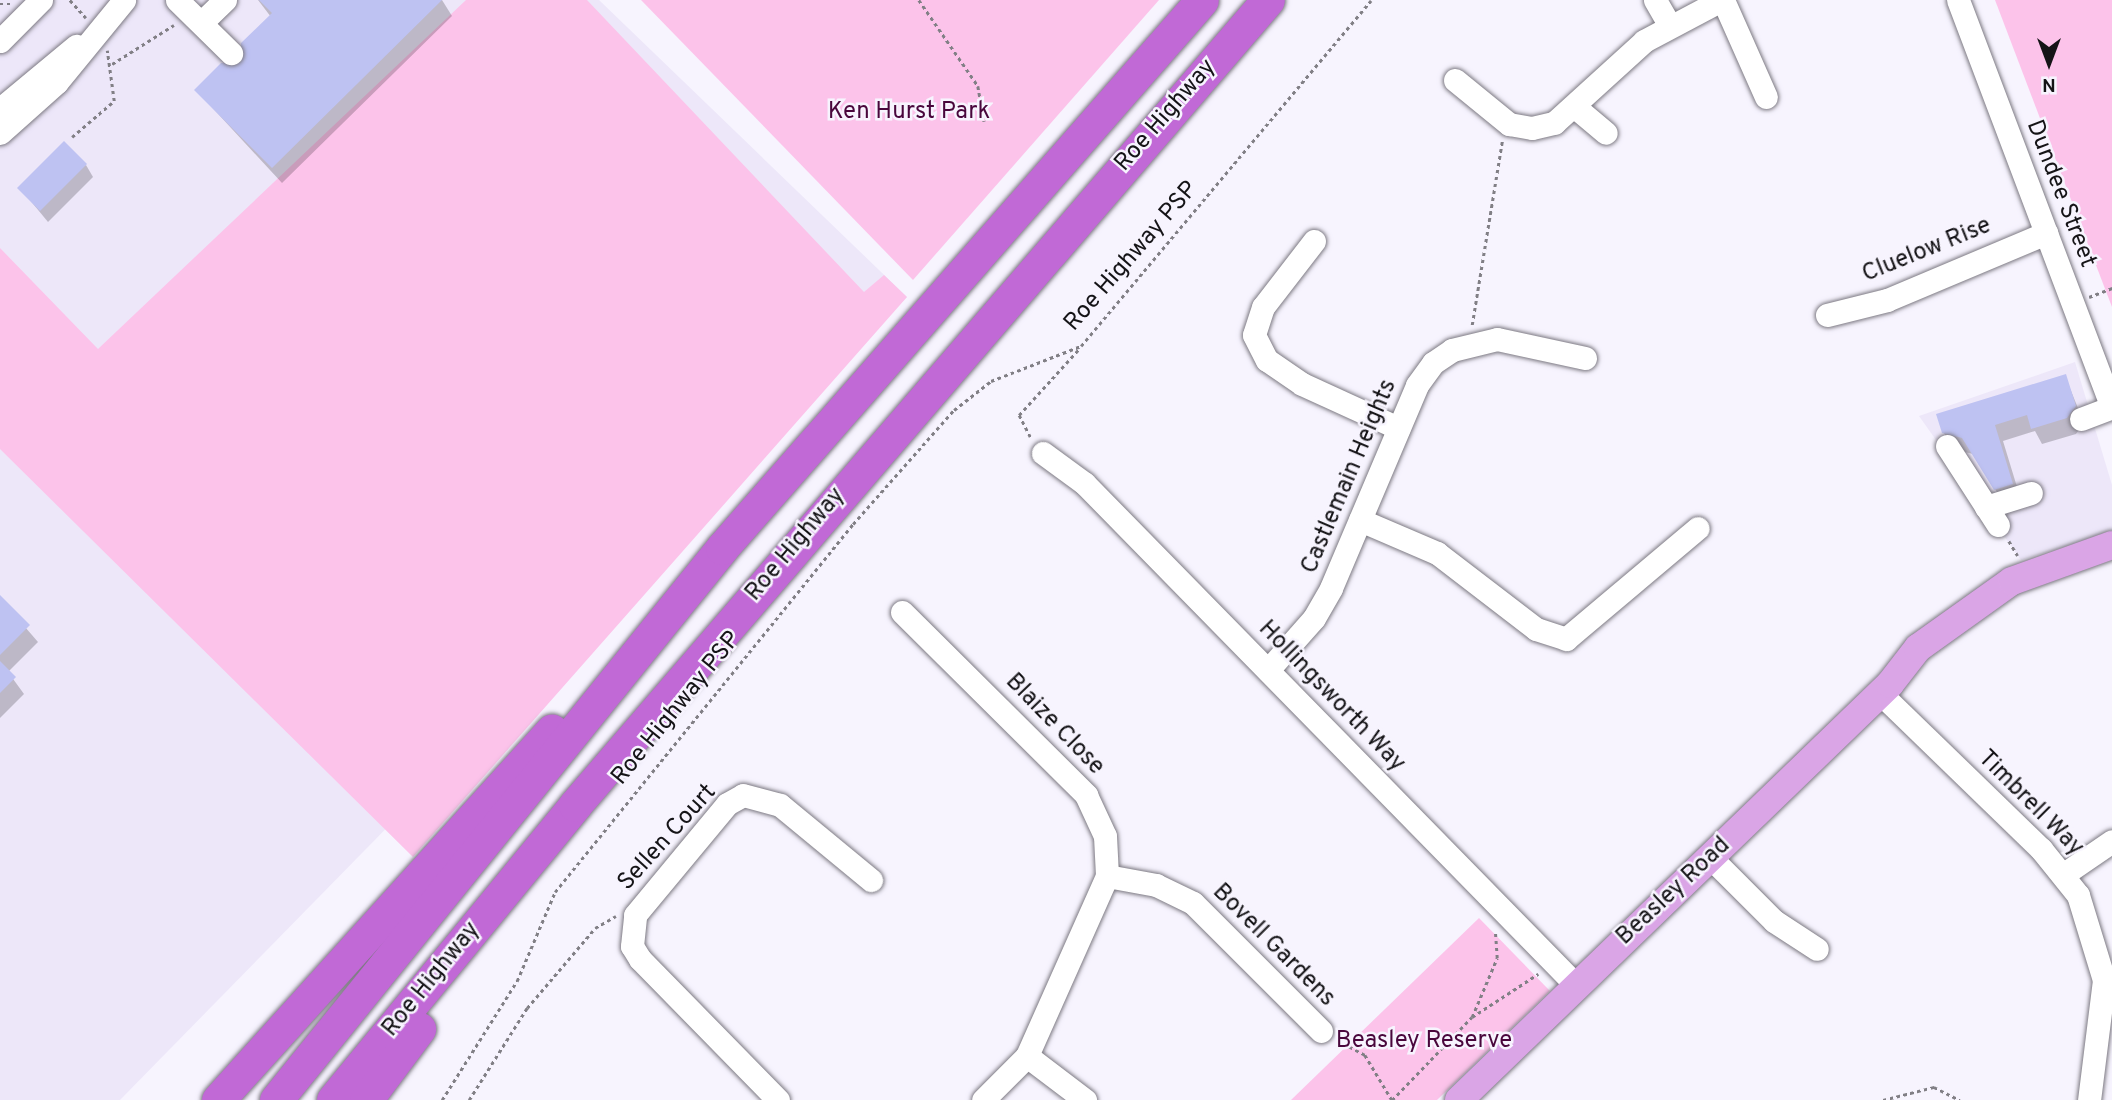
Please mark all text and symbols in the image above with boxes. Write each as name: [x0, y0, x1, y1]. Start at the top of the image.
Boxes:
north arrow: [2014, 28, 2084, 98]
street label: Roe Highway: [1109, 54, 1223, 178]
text: N: [2042, 72, 2056, 96]
park label: Ken Hurst Park: [828, 99, 990, 127]
street label: Dundee Street: [2019, 116, 2101, 272]
street label: Roe Highway PSP: [1059, 176, 1205, 338]
street label: Cluelow Rise: [1858, 212, 1996, 290]
street label: Castlemain Heights: [1296, 376, 1404, 578]
street label: Roe Highway: [740, 482, 852, 608]
street label: Hollingsworth Way: [1251, 615, 1411, 779]
street label: Roe Highway PSP: [606, 626, 748, 792]
street label: Blaize Close: [998, 668, 1110, 782]
street label: Timbrell Way: [1971, 745, 2089, 863]
street label: Sellen Court: [613, 779, 723, 897]
street label: Beasley Road: [1611, 832, 1737, 952]
street label: Bovell Gardens: [1205, 878, 1341, 1014]
street label: Roe Highway: [377, 917, 487, 1043]
park label: Beasley Reserve: [1336, 1028, 1512, 1056]

